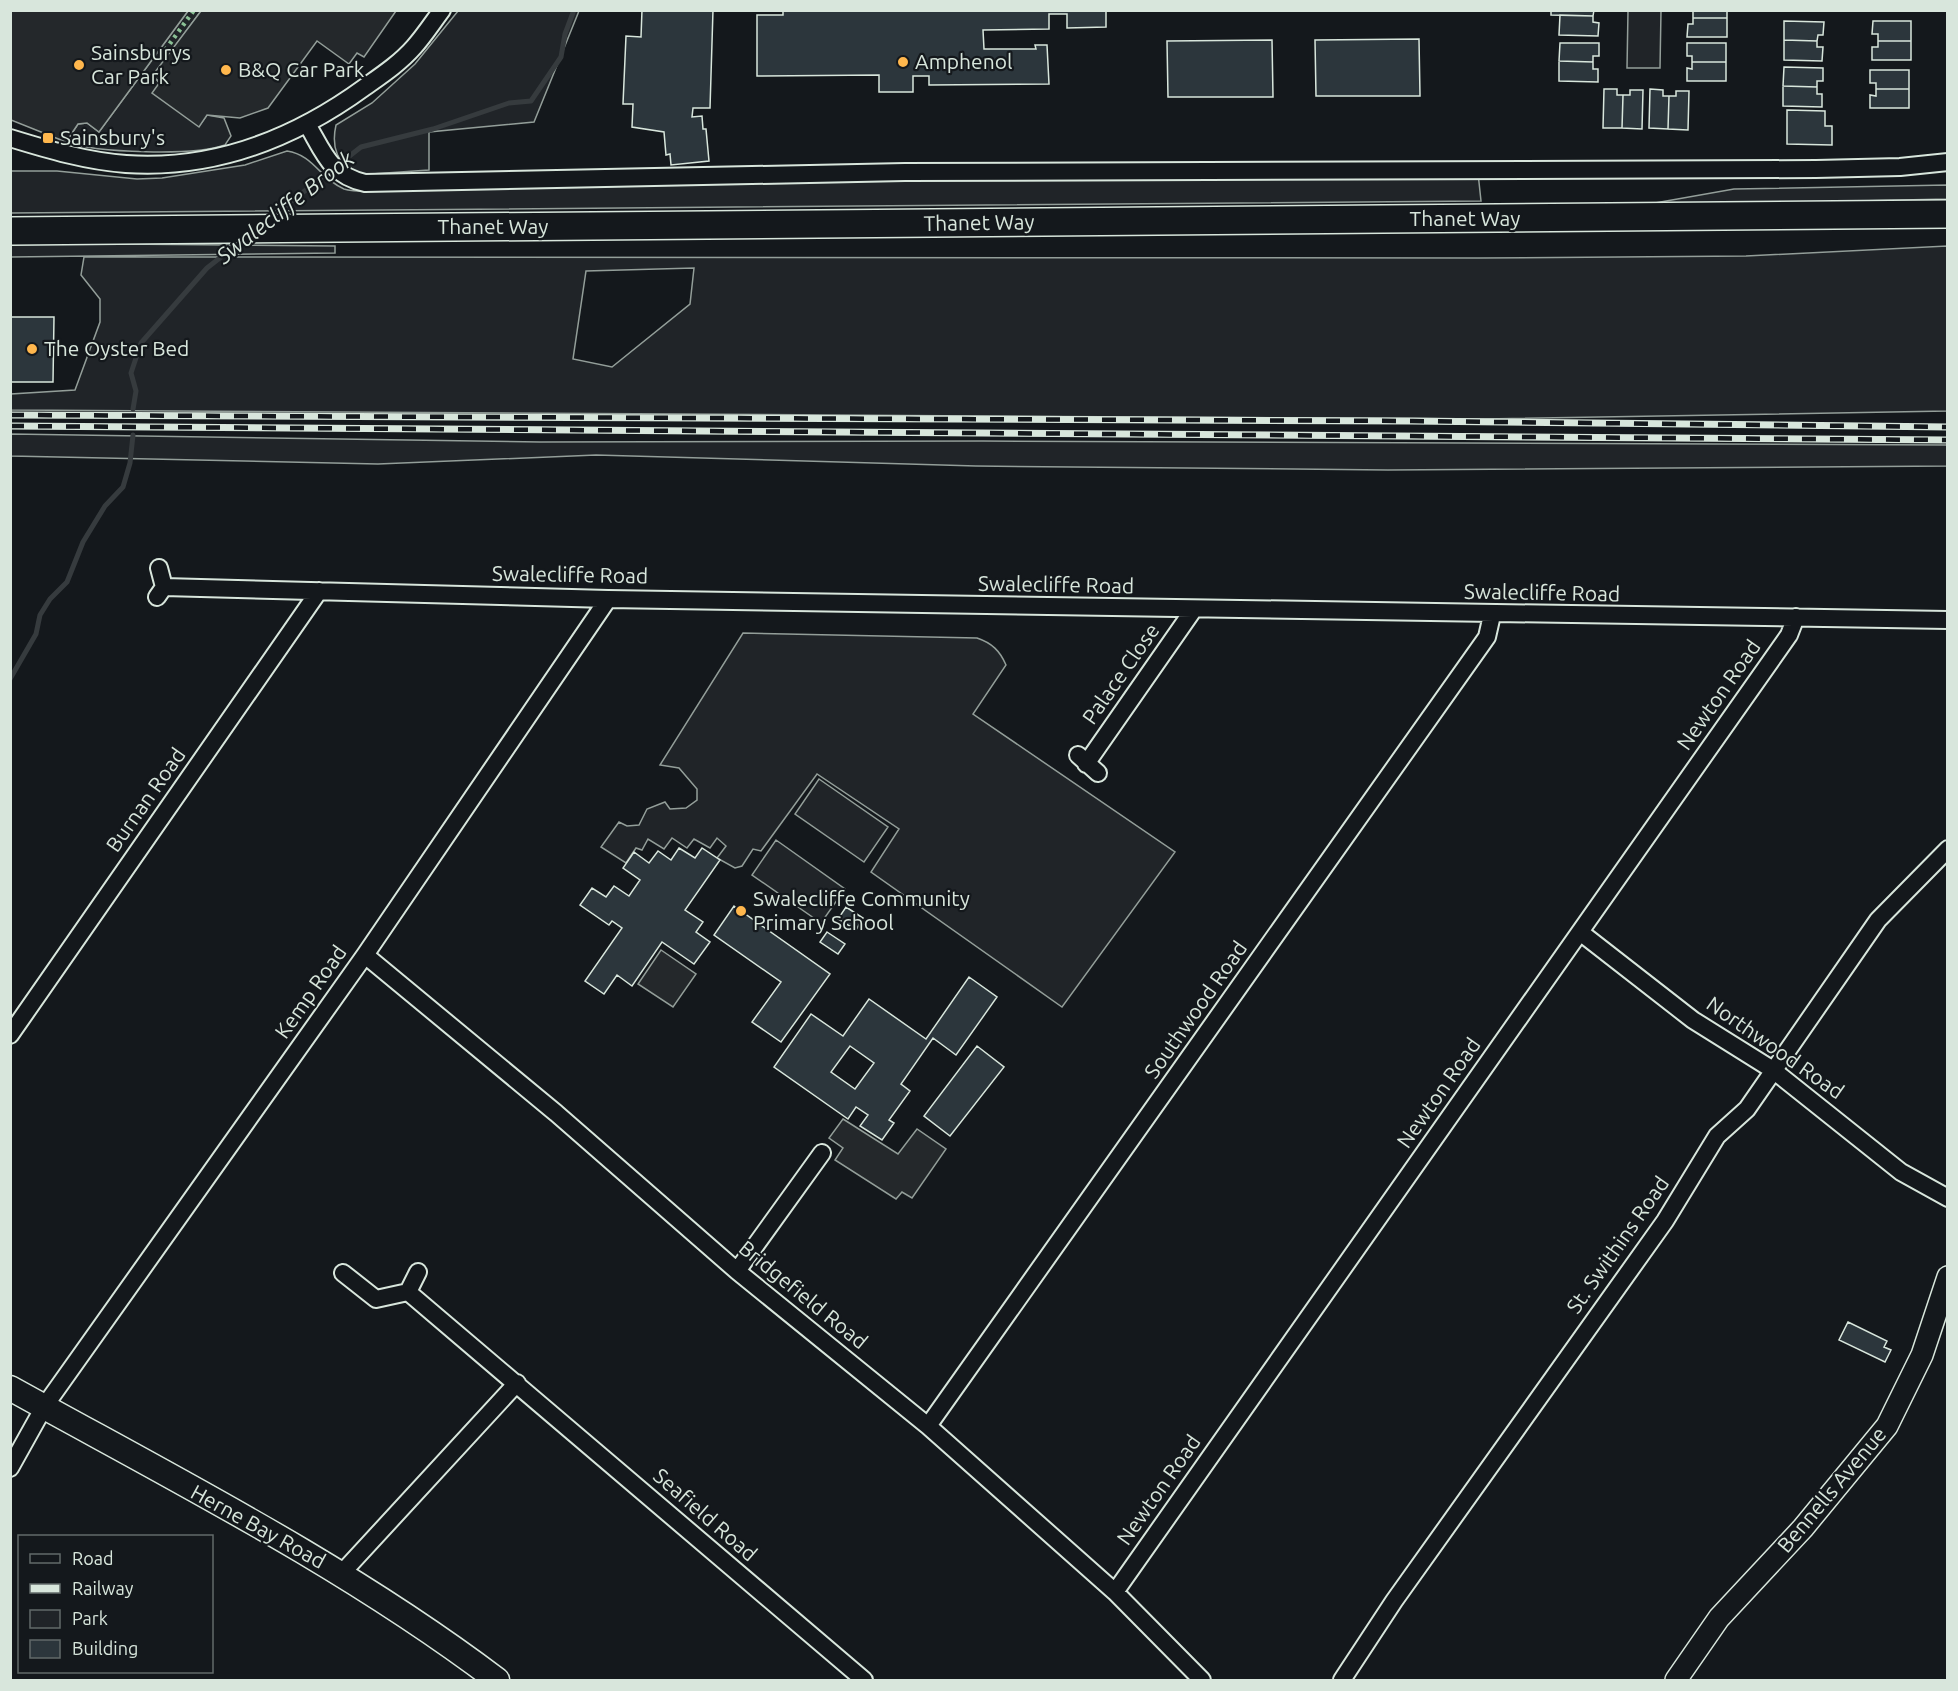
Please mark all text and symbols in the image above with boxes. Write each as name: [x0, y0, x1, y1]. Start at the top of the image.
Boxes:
place label: Sainsburys Car Park: [91, 40, 191, 88]
place label: Amphenol: [915, 49, 1012, 73]
marker: Amphenol: [896, 55, 910, 69]
place label: B&Q Car Park: [238, 57, 365, 81]
marker: Sainsburys Car Park: [72, 58, 86, 72]
marker: B&Q Car Park: [219, 63, 233, 77]
place label: Sainsbury's: [60, 125, 165, 149]
marker: Sainsbury's: [41, 131, 55, 145]
water label: Swalecliffe Brook: [210, 145, 360, 269]
street label: Thanet Way: [1409, 206, 1521, 230]
street label: Thanet Way: [923, 209, 1035, 235]
street label: Thanet Way: [437, 214, 549, 238]
place label: The Oyster Bed: [44, 336, 189, 360]
marker: The Oyster Bed: [25, 342, 39, 356]
street label: Swalecliffe Road: [492, 561, 648, 587]
street label: Swalecliffe Road: [978, 571, 1134, 597]
street label: Swalecliffe Road: [1464, 579, 1620, 605]
street label: Palace Close: [1077, 619, 1164, 728]
street label: Newton Road: [1671, 635, 1765, 754]
street label: Burnan Road: [101, 743, 190, 856]
place label: Swalecliffe Community Primary School: [753, 886, 970, 934]
marker: Swalecliffe Community Primary School: [734, 904, 748, 918]
street label: Southwood Road: [1139, 936, 1251, 1083]
street label: Kemp Road: [269, 940, 351, 1042]
street label: Northwood Road: [1702, 991, 1849, 1103]
street label: Newton Road: [1391, 1033, 1485, 1152]
street label: St. Swithins Road: [1561, 1171, 1673, 1317]
street label: Bridgefield Road: [735, 1235, 873, 1353]
street label: Bennells Avenue: [1772, 1422, 1891, 1557]
street label: Newton Road: [1111, 1430, 1205, 1549]
street label: Seafield Road: [649, 1463, 762, 1566]
street label: Herne Bay Road: [187, 1479, 330, 1573]
legend: [18, 1535, 213, 1673]
text: Road: [72, 1548, 114, 1568]
text: Railway: [72, 1578, 134, 1598]
text: Park: [72, 1608, 108, 1628]
text: Building: [72, 1638, 138, 1658]

